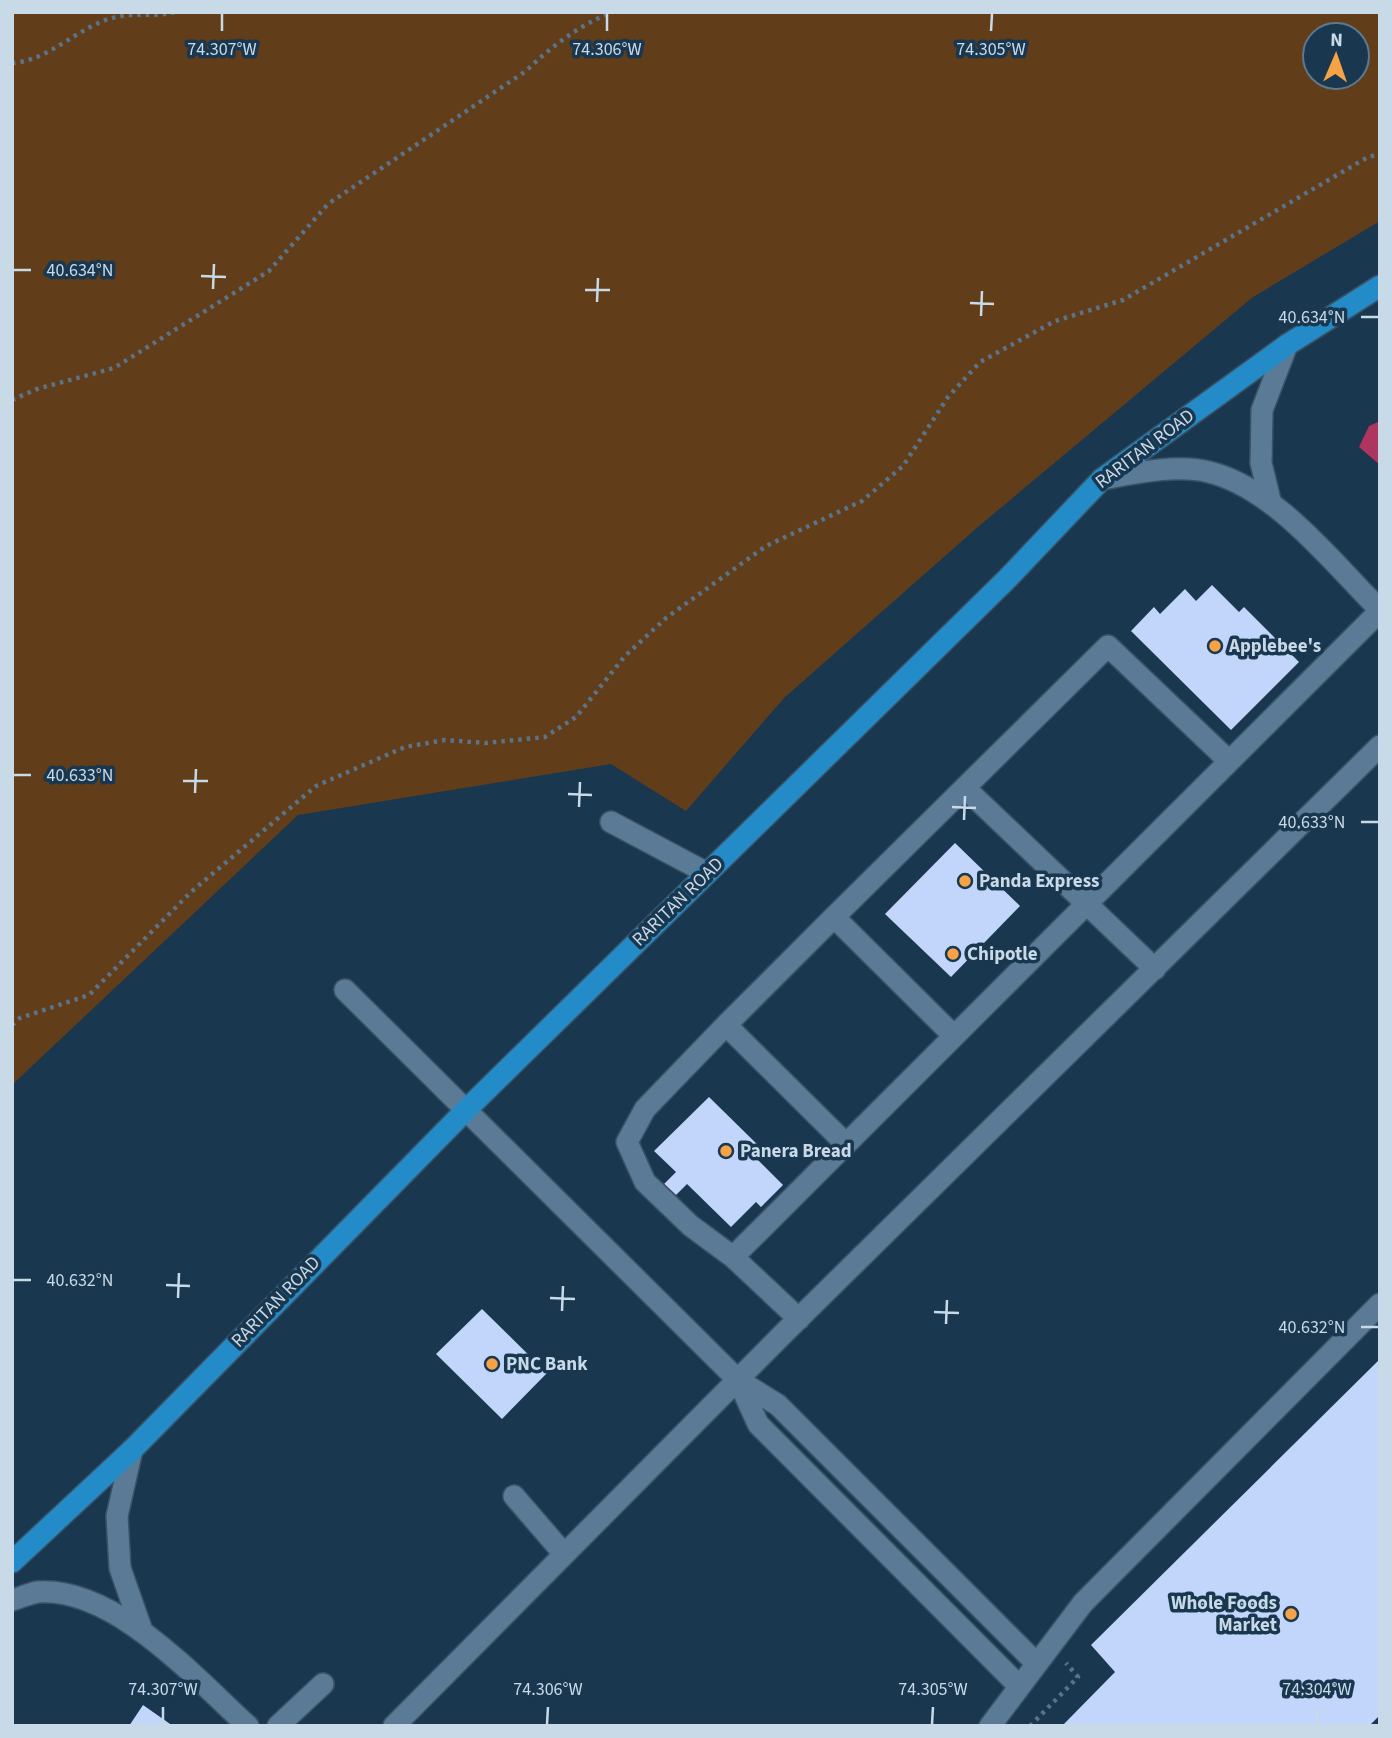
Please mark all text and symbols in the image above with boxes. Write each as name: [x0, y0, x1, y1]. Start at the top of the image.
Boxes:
north arrow: [1301, 21, 1371, 91]
text: N: [1330, 27, 1343, 54]
text: 74.307°W: [187, 37, 257, 62]
text: 74.306°W: [572, 37, 642, 62]
text: 74.305°W: [956, 37, 1026, 62]
text: 40.634°N: [47, 258, 113, 283]
text: 40.634°N: [1279, 305, 1345, 330]
street label: RARITAN ROAD: [1090, 403, 1200, 495]
place label: Applebee's: [1228, 633, 1321, 660]
marker: Applebee's: [1207, 638, 1223, 654]
text: 40.633°N: [47, 763, 113, 788]
text: 40.633°N: [1279, 810, 1345, 835]
street label: RARITAN ROAD: [626, 851, 730, 953]
place label: Panda Express: [979, 868, 1100, 895]
marker: Panda Express: [957, 873, 973, 889]
place label: Chipotle: [967, 941, 1038, 968]
marker: Chipotle: [945, 946, 961, 962]
place label: Panera Bread: [740, 1138, 852, 1165]
marker: Panera Bread: [718, 1143, 734, 1159]
street label: RARITAN ROAD: [225, 1250, 327, 1354]
text: 40.632°N: [47, 1268, 113, 1293]
text: 40.632°N: [1279, 1315, 1345, 1340]
place label: PNC Bank: [506, 1351, 588, 1378]
marker: PNC Bank: [484, 1356, 500, 1372]
place label: Whole Foods Market: [1171, 1590, 1277, 1639]
marker: Whole Foods Market: [1283, 1606, 1299, 1622]
text: 74.307°W: [128, 1677, 198, 1702]
text: 74.306°W: [513, 1677, 583, 1702]
text: 74.305°W: [898, 1677, 968, 1702]
text: 74.304°W: [1282, 1677, 1352, 1702]

